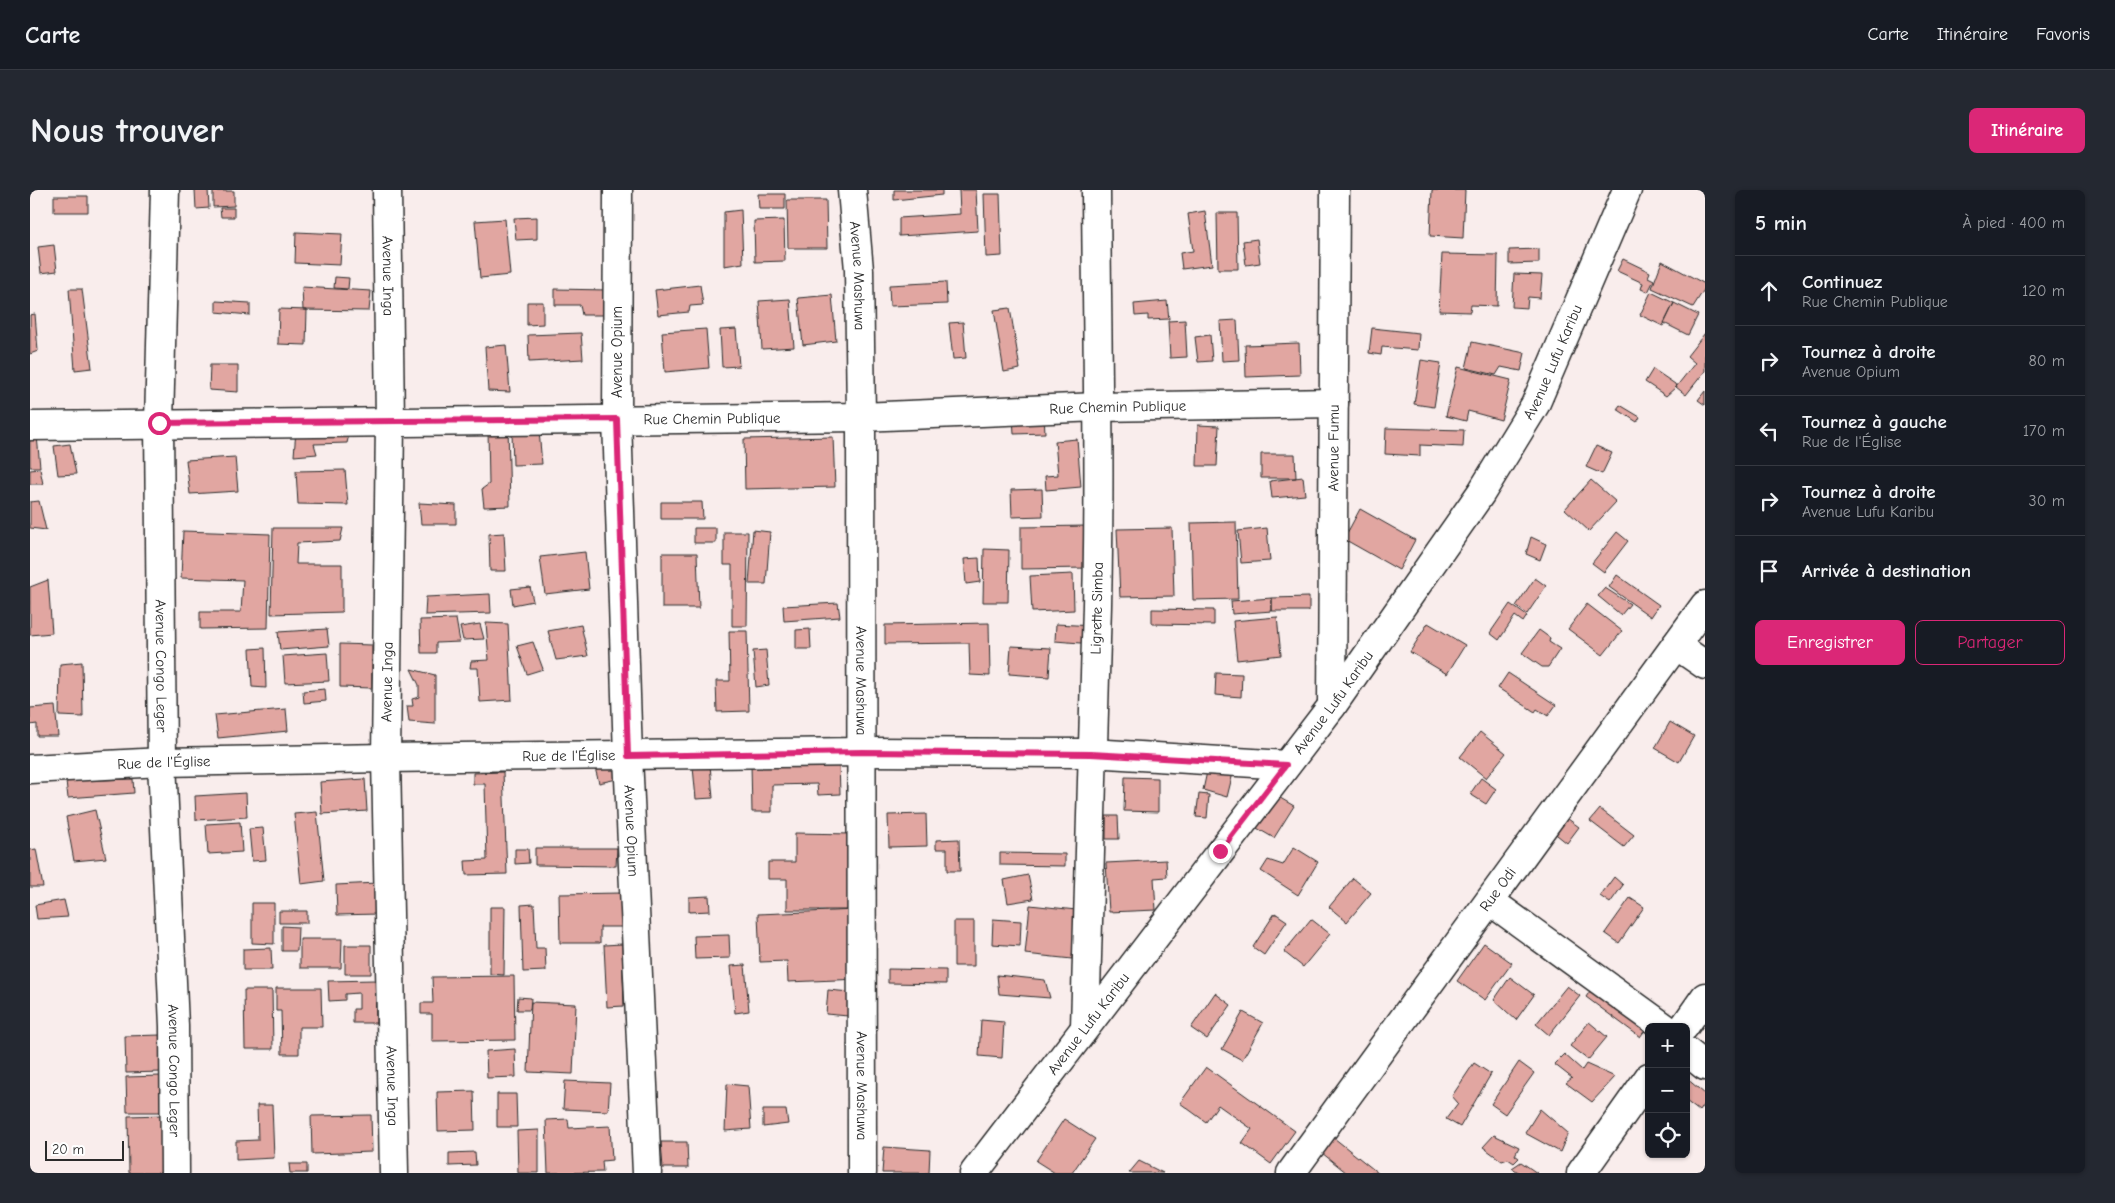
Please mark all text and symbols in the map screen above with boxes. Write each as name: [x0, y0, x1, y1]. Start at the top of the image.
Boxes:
text: Carte: [25, 21, 80, 49]
text: Carte: [1868, 24, 1909, 45]
text: Itinéraire: [1937, 24, 2008, 45]
text: Favoris: [2036, 24, 2090, 45]
button: Itinéraire: [1969, 108, 2085, 153]
text: Nous trouver: [30, 110, 223, 151]
text: 5 min: [1755, 211, 1807, 235]
text: À pied · 400 m: [1962, 214, 2065, 232]
street label: Avenue Mashuwa: [846, 220, 869, 331]
street label: Avenue Inga: [379, 236, 398, 316]
text: Continuez: [1802, 271, 1882, 293]
icon: ahead: [1755, 277, 1783, 305]
text: 120 m: [2022, 282, 2065, 300]
text: Rue Chemin Publique: [1802, 293, 1948, 311]
street label: Avenue Lufu Karibu: [1519, 302, 1586, 423]
street label: Avenue Opium: [608, 306, 626, 398]
text: Tournez à droite: [1802, 341, 1936, 363]
icon: right: [1755, 347, 1783, 375]
text: 80 m: [2028, 352, 2065, 370]
text: Avenue Opium: [1802, 363, 1900, 381]
street label: Rue Chemin Publique: [1049, 396, 1187, 418]
street label: Avenue Fumu: [1324, 404, 1343, 492]
street label: Rue Chemin Publique: [643, 409, 781, 428]
text: Tournez à gauche: [1802, 411, 1947, 433]
route start: [148, 412, 171, 435]
icon: left: [1755, 417, 1783, 445]
text: 170 m: [2023, 422, 2065, 440]
text: Rue de l'Église: [1802, 433, 1901, 451]
text: Tournez à droite: [1802, 481, 1936, 503]
icon: right: [1755, 487, 1783, 515]
text: 30 m: [2029, 492, 2065, 510]
text: Avenue Lufu Karibu: [1802, 503, 1934, 521]
icon: arrive: [1755, 557, 1783, 585]
text: Arrivée à destination: [1802, 560, 1971, 582]
street label: Ligrette Simba: [1087, 562, 1107, 655]
street label: Avenue Congo Leger: [152, 599, 171, 733]
button: Enregistrer: [1755, 620, 1905, 665]
button: Partager: [1915, 620, 2065, 665]
street label: Avenue Mashuwa: [852, 626, 870, 735]
street label: Avenue Inga: [377, 642, 397, 722]
street label: Avenue Lufu Karibu: [1289, 647, 1377, 758]
street label: Rue de l'Église: [522, 745, 616, 765]
street label: Rue de l'Église: [117, 752, 211, 773]
street label: Avenue Opium: [620, 784, 642, 877]
route end: [1209, 840, 1232, 863]
street label: Rue Odi: [1476, 864, 1520, 915]
street label: Avenue Lufu Karibu: [1044, 969, 1133, 1078]
street label: Avenue Congo Leger: [164, 1004, 184, 1137]
map controls: [1645, 1023, 1690, 1158]
button: +: [1645, 1023, 1690, 1068]
street label: Avenue Mashuwa: [853, 1031, 871, 1140]
street label: Avenue Inga: [383, 1045, 402, 1126]
button: −: [1645, 1068, 1690, 1113]
button: locate: [1645, 1113, 1690, 1158]
scale bar: [45, 1138, 124, 1161]
text: 20 m: [52, 1141, 84, 1158]

